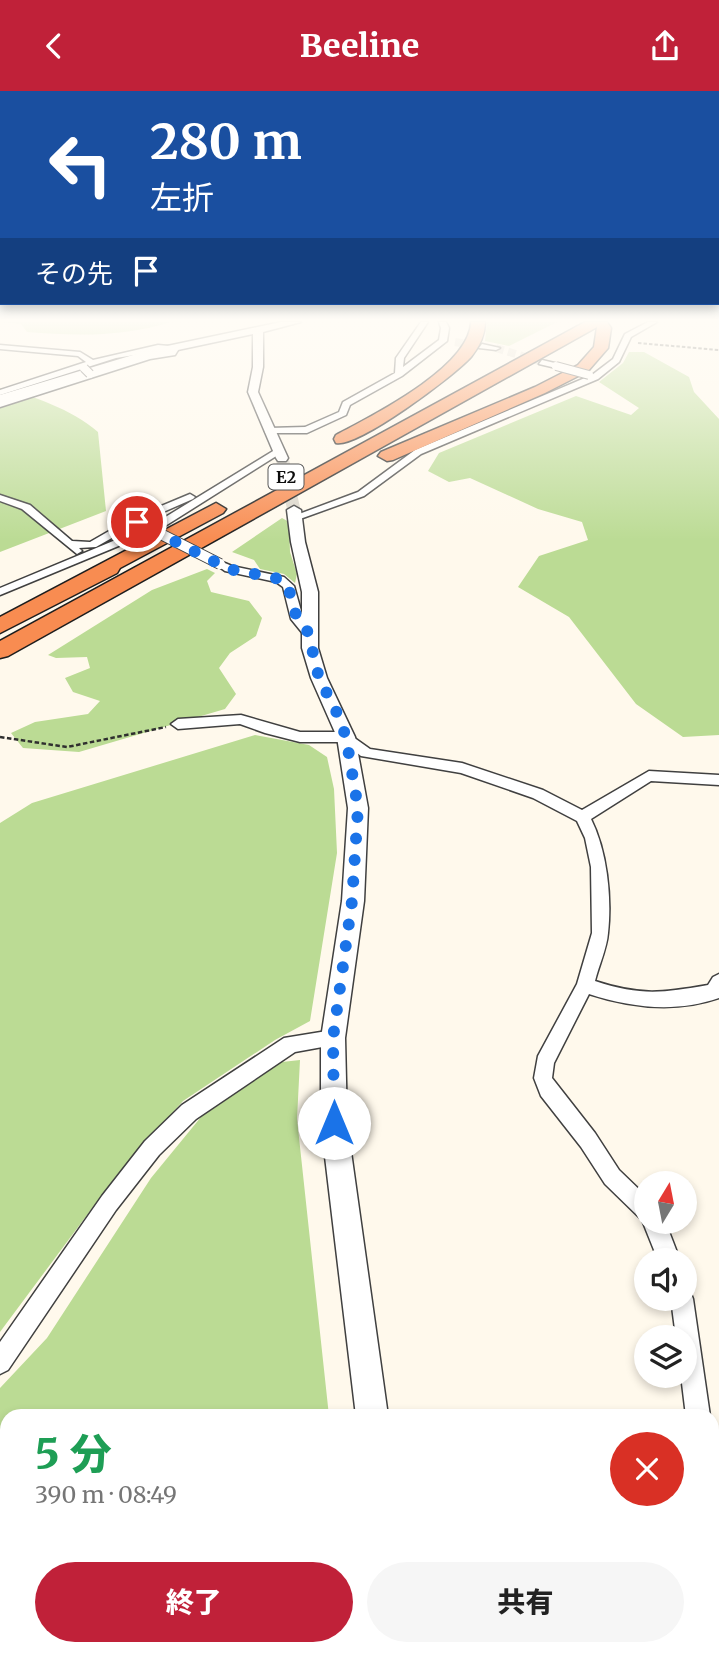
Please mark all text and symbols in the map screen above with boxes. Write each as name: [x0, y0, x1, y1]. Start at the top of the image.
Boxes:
text: Beeline: [300, 26, 419, 66]
icon: back: [35, 27, 73, 65]
icon: share: [646, 27, 684, 65]
text: 280 m: [150, 111, 302, 172]
icon: left: [35, 119, 126, 210]
text: 左折: [150, 178, 214, 218]
icon: arrive: [127, 252, 165, 290]
text: その先: [35, 257, 113, 290]
road number: E2: [268, 465, 304, 489]
pin: [107, 492, 167, 552]
icon: arrive: [118, 503, 156, 541]
position arrow: [297, 1086, 371, 1160]
north arrow: [634, 1171, 696, 1234]
map controls: [634, 1171, 697, 1388]
button: sound: [634, 1248, 697, 1311]
button: layers: [634, 1325, 697, 1388]
text: 5 分: [35, 1428, 111, 1480]
button: close: [610, 1432, 684, 1506]
text: 390 m · 08:49: [35, 1480, 177, 1509]
button: 終了: [35, 1562, 353, 1642]
button: 共有: [367, 1562, 684, 1642]

